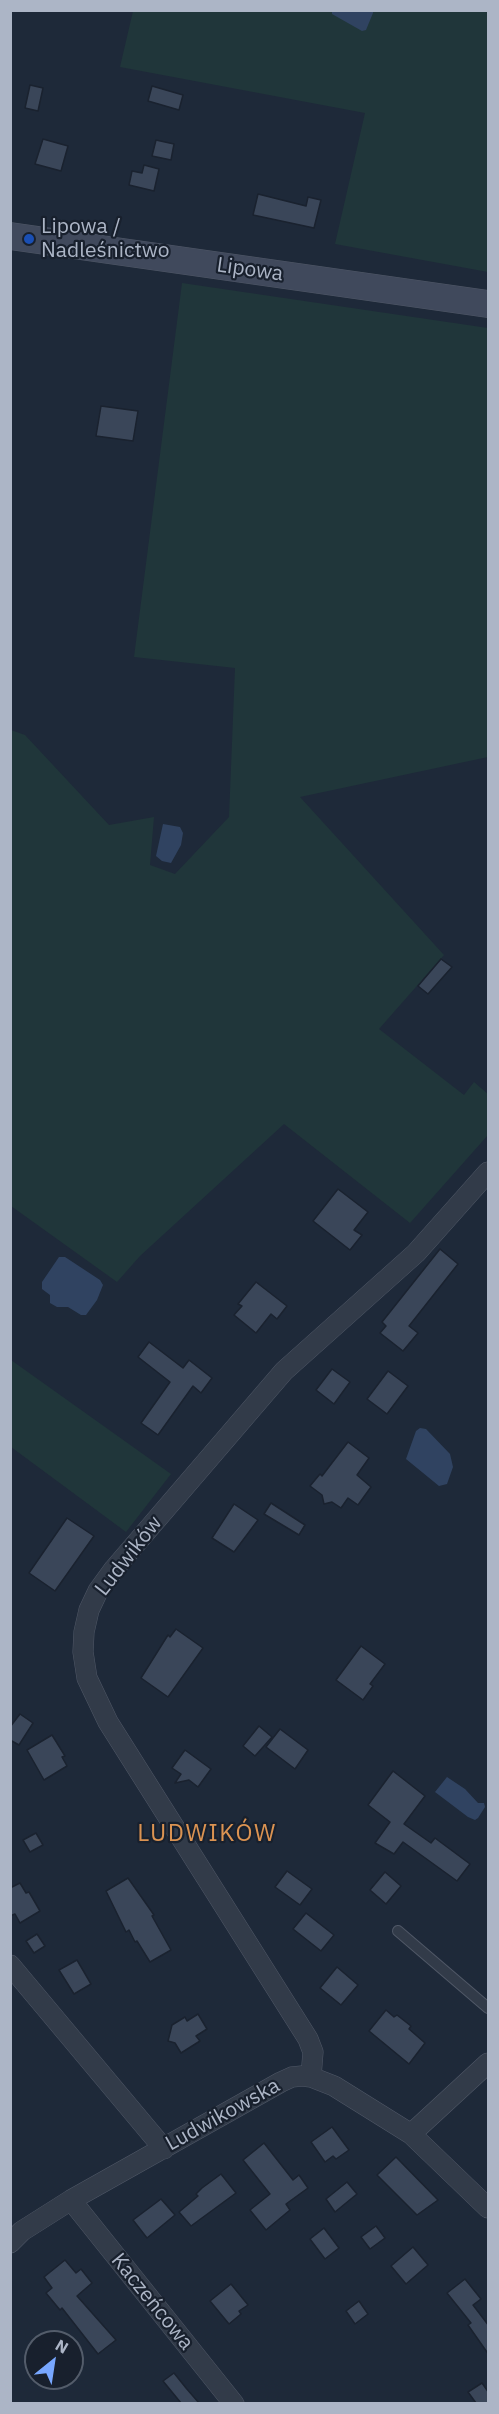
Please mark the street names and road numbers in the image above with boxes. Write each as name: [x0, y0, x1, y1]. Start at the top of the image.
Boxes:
street label: Lipowa: [215, 253, 285, 287]
street label: Ludwików: [90, 1511, 168, 1601]
street label: Ludwikowska: [162, 2073, 284, 2157]
street label: Kaczeńcowa: [105, 2249, 199, 2355]

